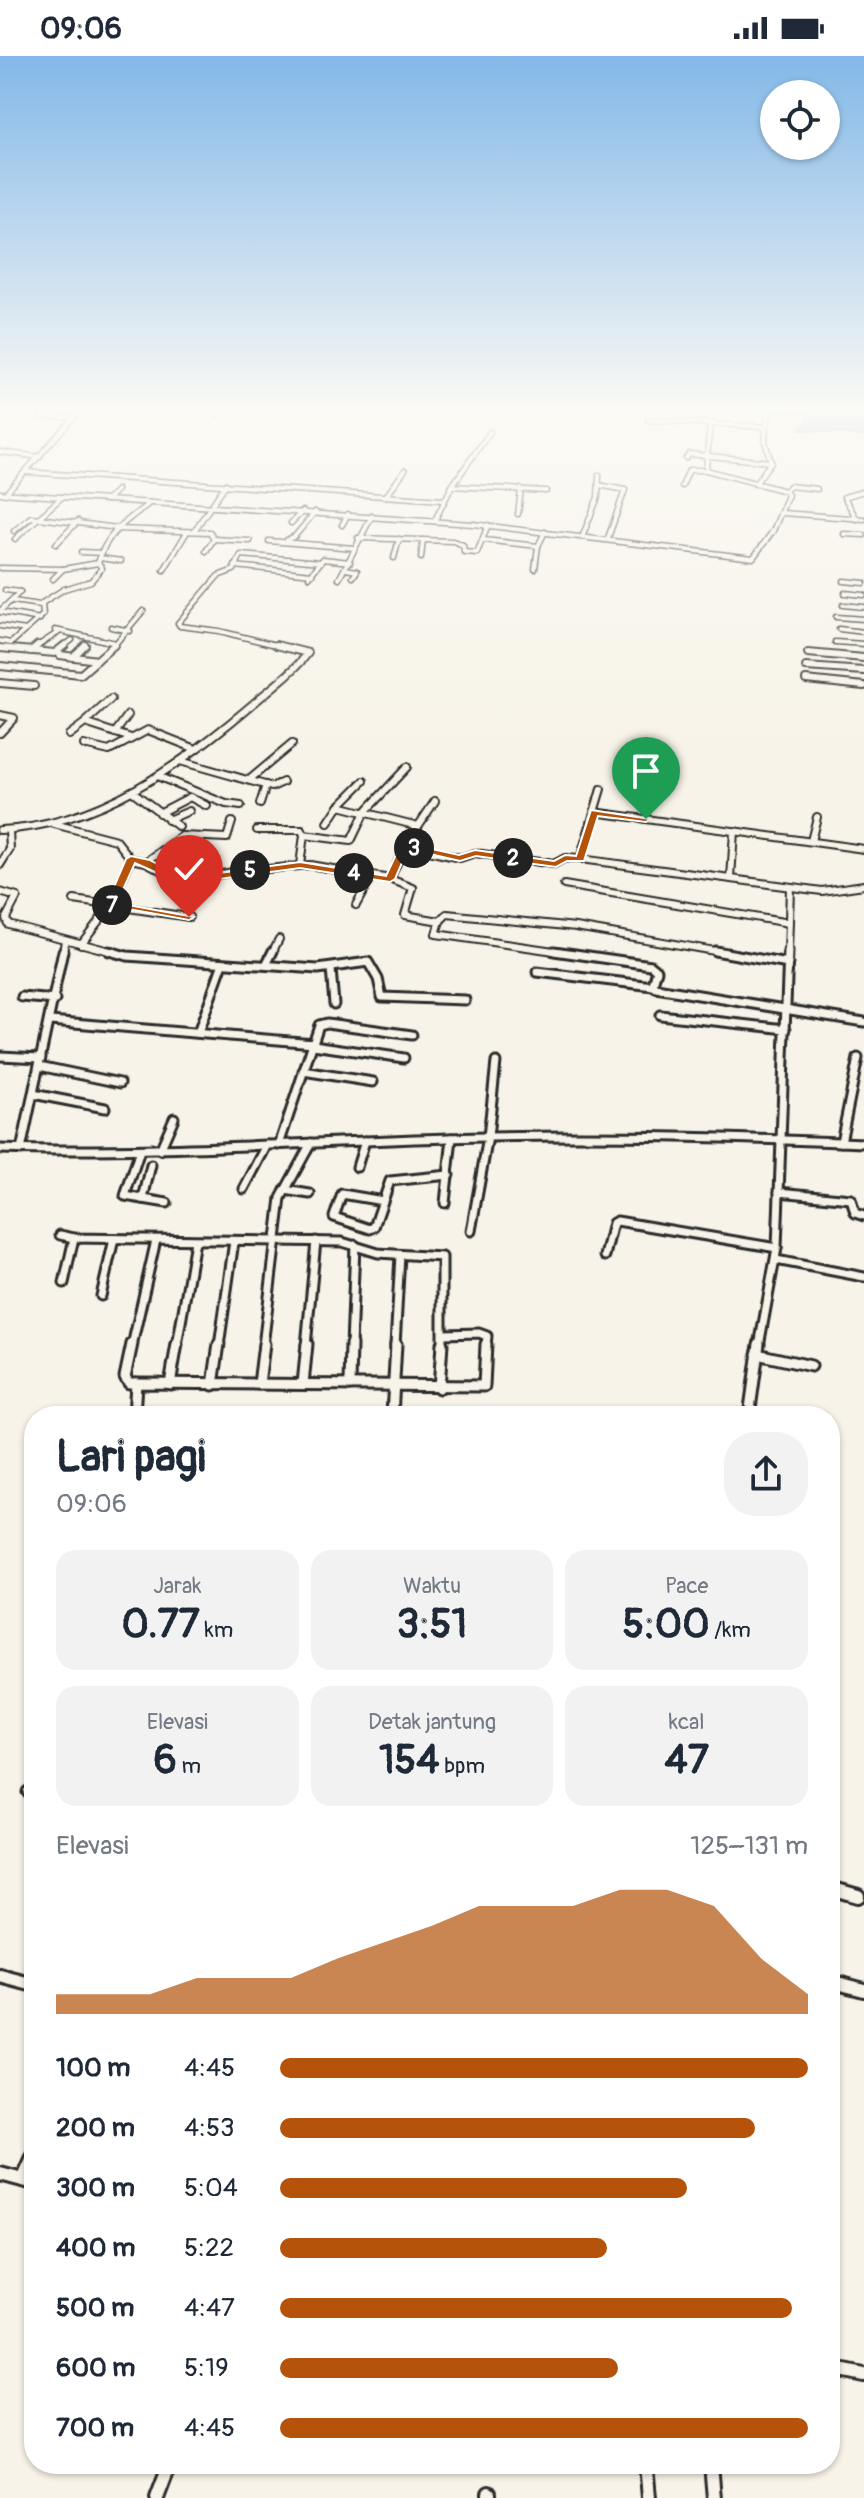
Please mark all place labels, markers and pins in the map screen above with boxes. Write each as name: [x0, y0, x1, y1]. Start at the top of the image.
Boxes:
pin: [612, 737, 680, 819]
pin: 3: [394, 828, 434, 868]
pin: [155, 835, 223, 917]
pin: 2: [493, 838, 533, 878]
pin: 5: [230, 850, 270, 890]
pin: 4: [334, 853, 374, 893]
pin: 7: [92, 885, 132, 925]

